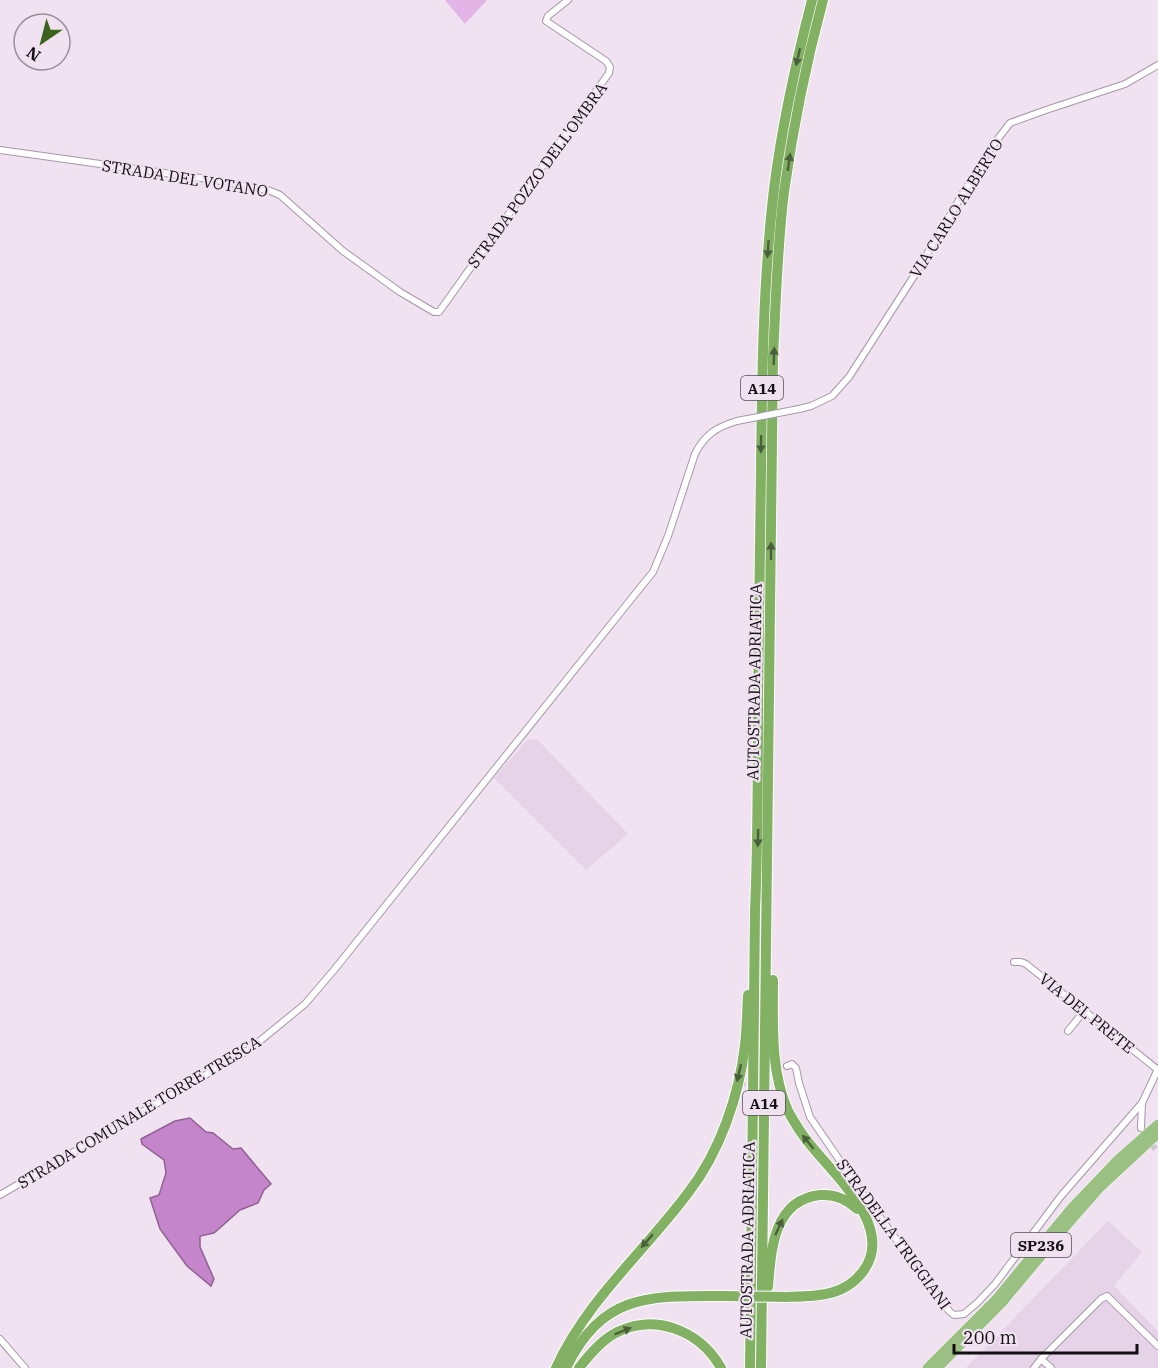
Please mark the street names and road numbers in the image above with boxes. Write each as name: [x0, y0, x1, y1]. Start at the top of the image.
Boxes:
street label: STRADA POZZO DELL'OMBRA: [463, 78, 611, 272]
street label: VIA CARLO ALBERTO: [905, 135, 1007, 281]
street label: STRADA DEL VOTANO: [101, 155, 269, 201]
road number: A14: [741, 376, 783, 400]
street label: AUTOSTRADA ADRIATICA: [742, 583, 766, 781]
street label: VIA DEL PRETE: [1035, 968, 1139, 1058]
street label: STRADA COMUNALE TORRE TRESCA: [14, 1031, 264, 1193]
road number: A14: [743, 1091, 785, 1115]
street label: AUTOSTRADA ADRIATICA: [735, 1141, 759, 1339]
street label: STRADELLA TRIGGIANI: [833, 1155, 955, 1313]
road number: SP236: [1011, 1233, 1071, 1257]

